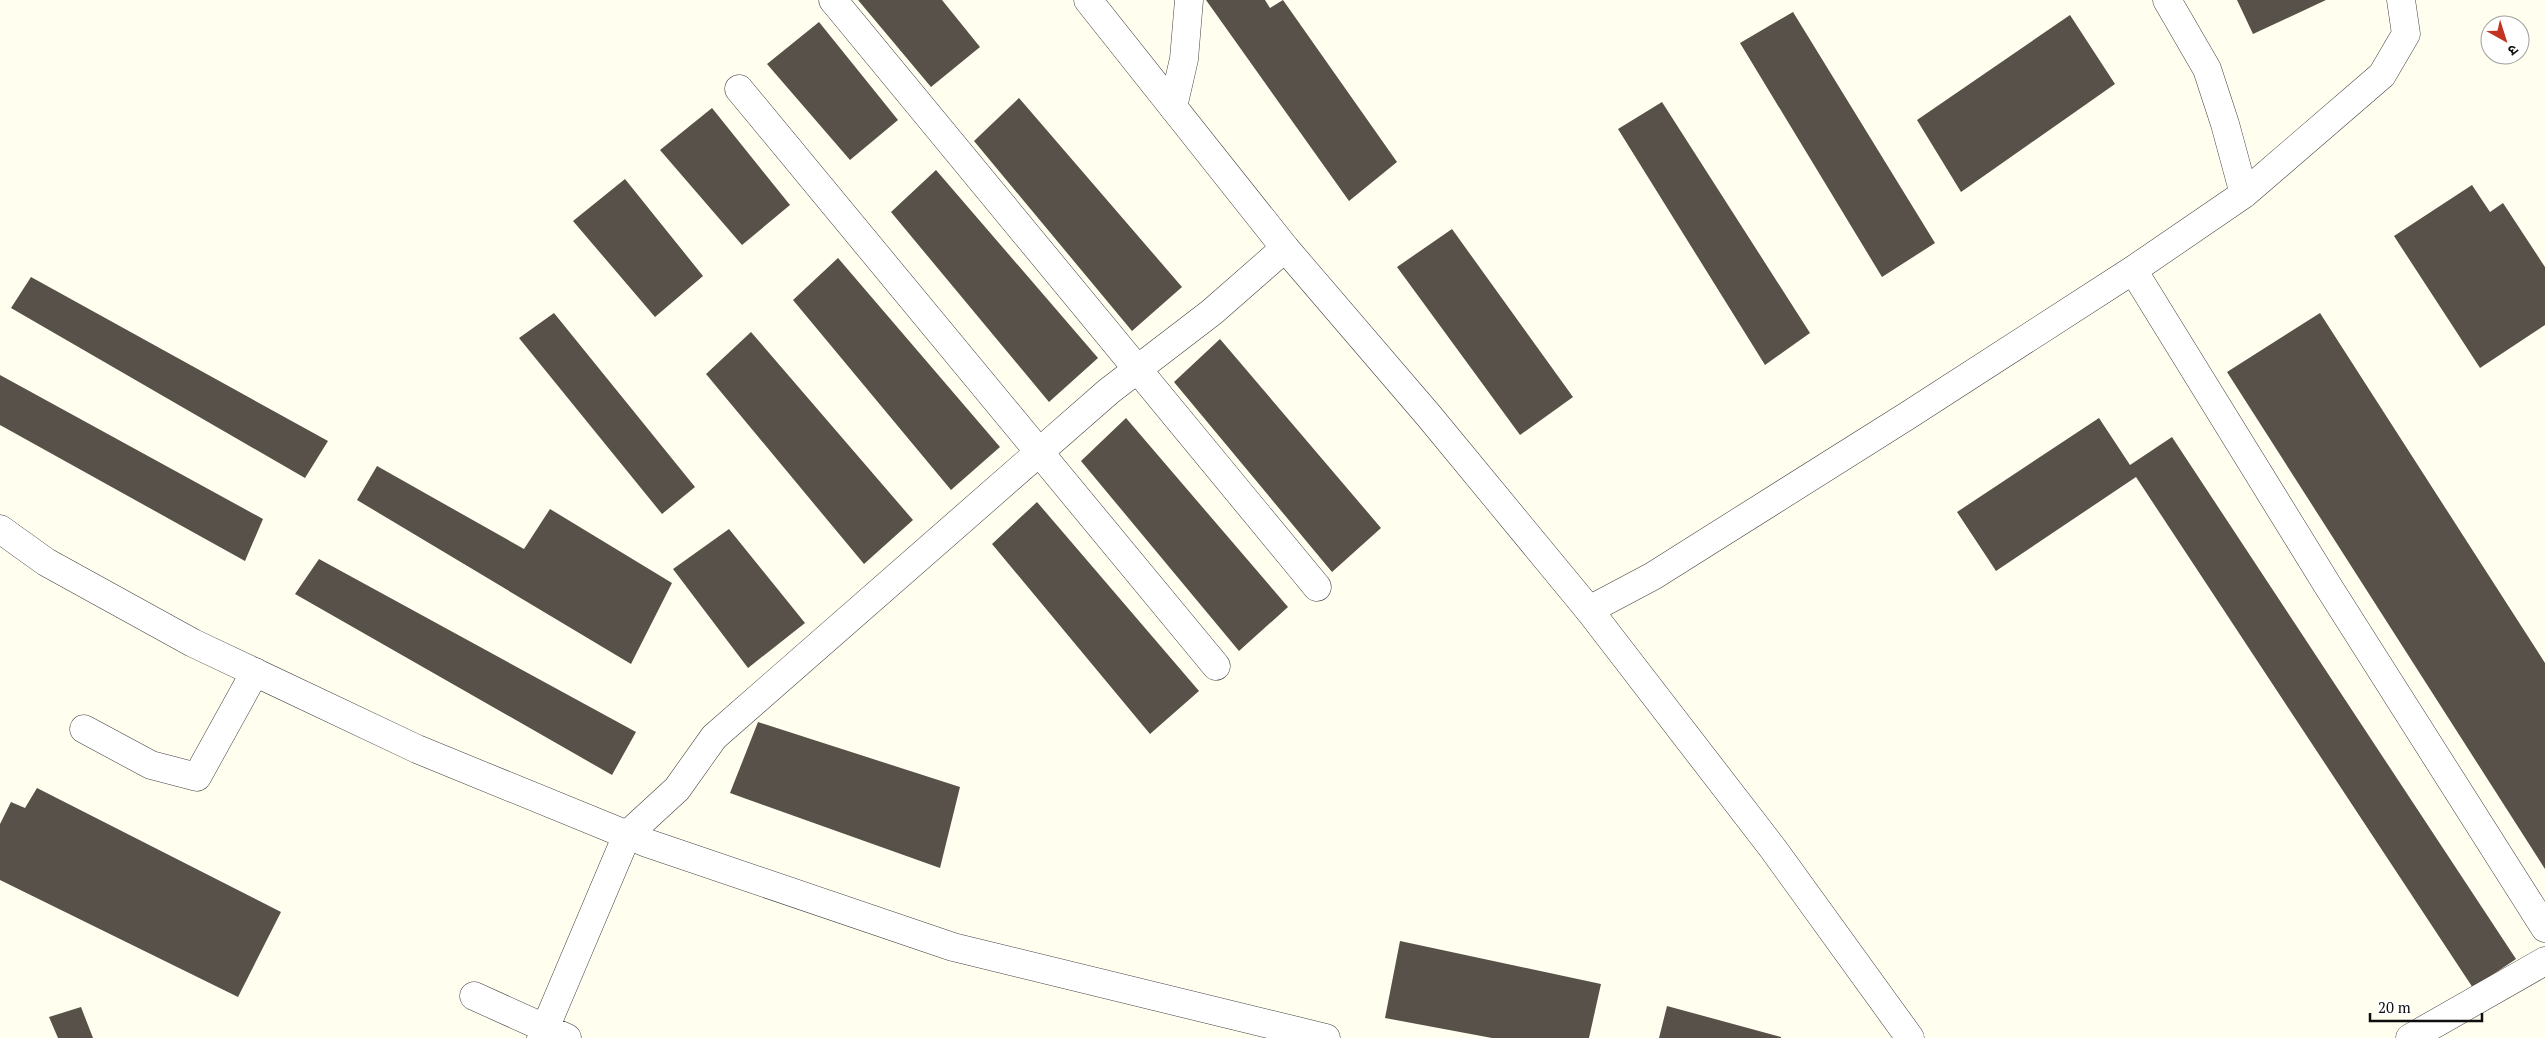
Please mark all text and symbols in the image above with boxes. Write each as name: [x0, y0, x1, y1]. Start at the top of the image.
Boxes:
north arrow: [2480, 15, 2530, 65]
text: उ: [2504, 41, 2523, 61]
scale bar: [2370, 990, 2482, 1022]
text: 20 m: [2378, 997, 2411, 1017]

